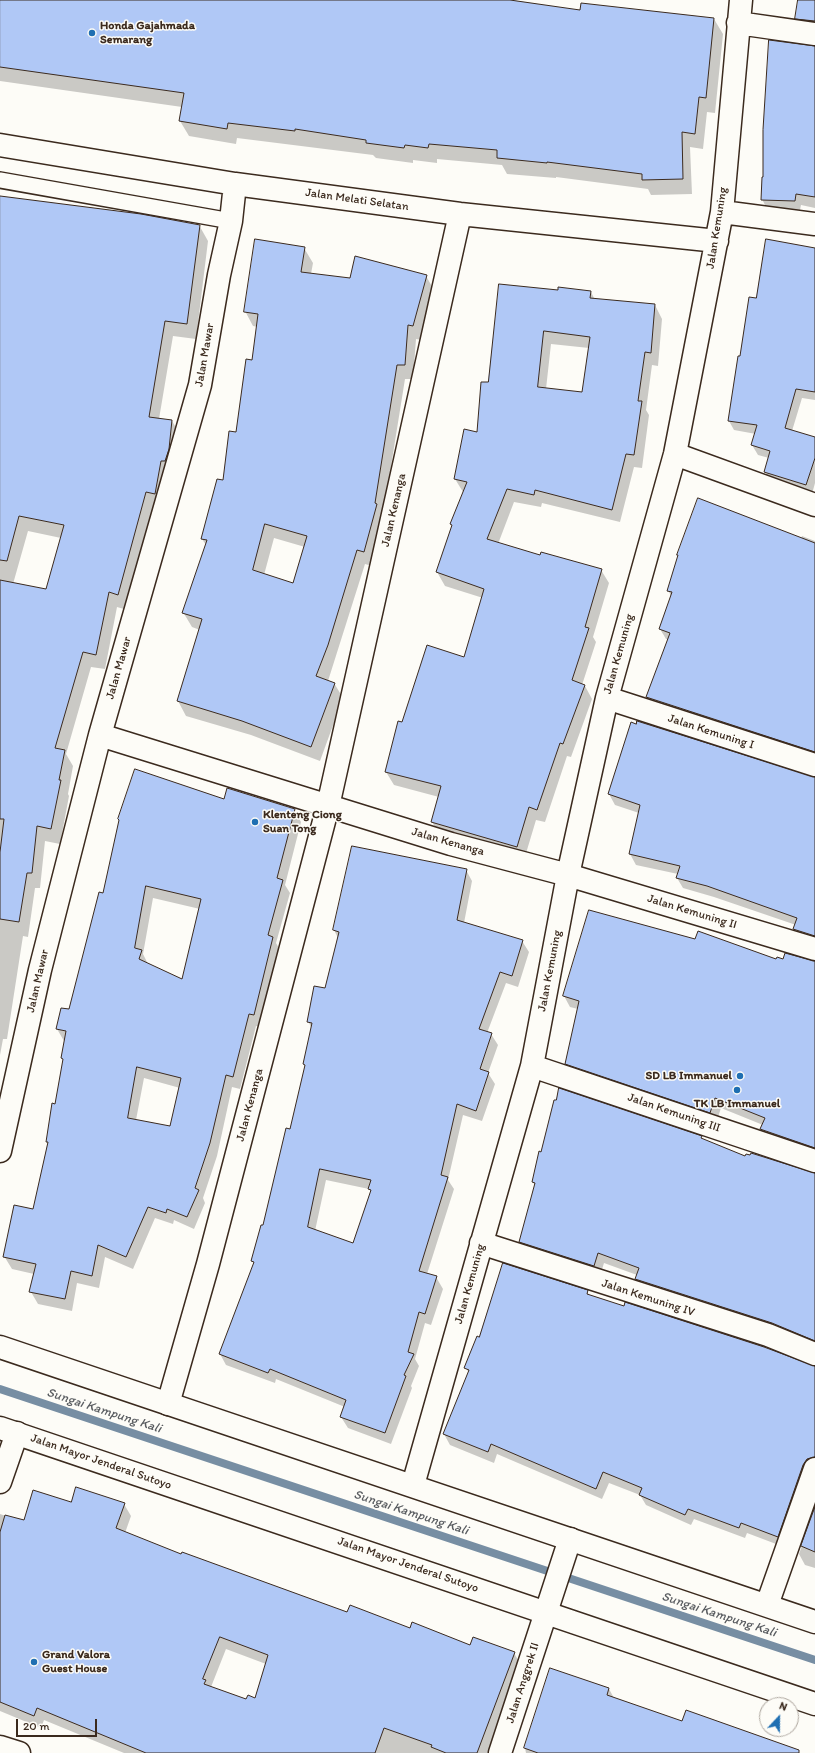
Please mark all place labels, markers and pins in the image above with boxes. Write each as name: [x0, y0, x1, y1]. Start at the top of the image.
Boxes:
place label: Honda Gajahmada Semarang: [100, 19, 195, 47]
marker: Honda Gajahmada Semarang: [87, 28, 97, 38]
place label: Klenteng Ciong Suan Tong: [263, 808, 342, 836]
marker: Klenteng Ciong Suan Tong: [250, 817, 260, 827]
place label: SD LB Immanuel: [646, 1069, 732, 1083]
marker: SD LB Immanuel: [735, 1071, 745, 1081]
marker: TK LB Immanuel: [732, 1085, 742, 1095]
place label: TK LB Immanuel: [694, 1097, 780, 1111]
place label: Grand Valora Guest House: [42, 1648, 110, 1676]
marker: Grand Valora Guest House: [29, 1657, 39, 1667]

